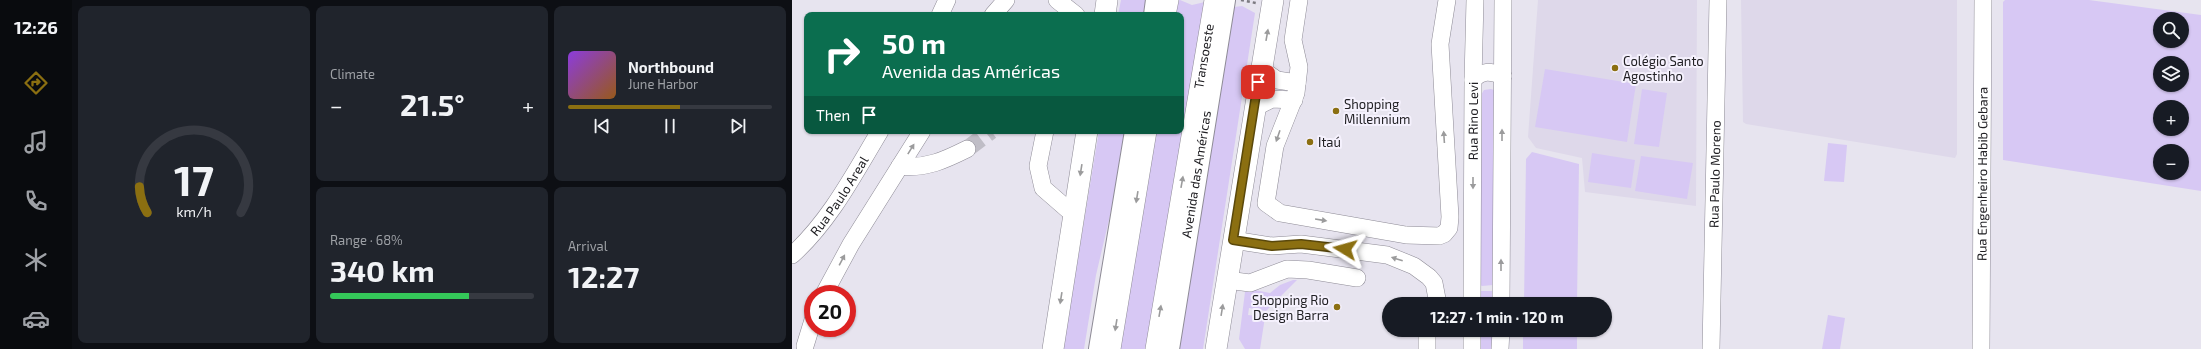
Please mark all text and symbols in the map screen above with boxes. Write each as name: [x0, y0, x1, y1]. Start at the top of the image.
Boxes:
map controls: [2153, 12, 2189, 180]
button: search: [2153, 12, 2189, 48]
text: 12:26: [14, 16, 58, 38]
street label: Transoeste: [1190, 22, 1217, 90]
text: 50 m: [882, 26, 946, 60]
icon: right: [816, 28, 868, 80]
one-way arrow: [1264, 29, 1270, 41]
place label: Colégio Santo Agostinho: [1623, 53, 1704, 84]
button: layers: [2153, 56, 2189, 92]
text: Northbound: [628, 58, 714, 76]
text: Avenida das Américas: [882, 60, 1060, 82]
marker: Colégio Santo Agostinho: [1610, 63, 1620, 73]
pin: [1241, 65, 1275, 99]
text: Climate: [330, 66, 375, 82]
icon: directions: [22, 69, 50, 97]
icon: arrive: [1247, 71, 1269, 93]
text: June Harbor: [628, 76, 698, 92]
street label: Rua Rino Levi: [1465, 82, 1481, 160]
text: 21.5°: [400, 86, 465, 122]
street label: Rua Engenheiro Habib Gebara: [1974, 87, 1991, 261]
text: −: [330, 92, 343, 118]
text: +: [522, 92, 534, 118]
place label: Shopping Millennium: [1344, 96, 1410, 127]
button: +: [2153, 100, 2189, 136]
icon: arrive: [858, 104, 880, 126]
text: Then: [816, 106, 850, 124]
marker: Shopping Millennium: [1331, 106, 1341, 116]
street label: Avenida das Américas: [1178, 109, 1214, 239]
icon: previous: [591, 115, 613, 137]
icon: pause: [659, 115, 681, 137]
icon: next: [727, 115, 749, 137]
street label: Rua Paulo Moreno: [1705, 120, 1724, 228]
icon: music: [22, 128, 50, 156]
one-way arrow: [1499, 128, 1505, 141]
one-way arrow: [1275, 130, 1281, 142]
one-way arrow: [1440, 131, 1447, 143]
place label: Itaú: [1318, 134, 1341, 150]
marker: Itaú: [1305, 137, 1315, 147]
one-way arrow: [907, 143, 914, 155]
button: −: [2153, 144, 2189, 180]
text: 17: [174, 153, 214, 203]
street label: Rua Paulo Areal: [807, 153, 872, 239]
one-way arrow: [1078, 163, 1084, 176]
one-way arrow: [1179, 176, 1185, 188]
one-way arrow: [1470, 177, 1476, 190]
icon: phone: [22, 187, 50, 215]
one-way arrow: [1134, 191, 1140, 203]
text: km/h: [176, 202, 212, 219]
one-way arrow: [1315, 218, 1327, 224]
position arrow: [1324, 228, 1366, 270]
text: Range · 68%: [330, 232, 403, 248]
text: Arrival: [568, 238, 608, 254]
icon: climate: [22, 246, 50, 274]
text: 340 km: [330, 252, 435, 288]
one-way arrow: [839, 254, 846, 265]
one-way arrow: [1391, 255, 1403, 261]
text: 12:27: [568, 258, 639, 294]
one-way arrow: [1498, 258, 1504, 271]
speed limit sign: 20: [804, 285, 856, 337]
one-way arrow: [1057, 292, 1063, 304]
place label: Shopping Rio Design Barra: [1252, 292, 1329, 323]
marker: Shopping Rio Design Barra: [1332, 302, 1342, 312]
one-way arrow: [1157, 304, 1163, 317]
one-way arrow: [1219, 304, 1225, 317]
icon: car: [22, 305, 50, 333]
text: 12:27 · 1 min · 120 m: [1430, 308, 1564, 326]
one-way arrow: [1113, 319, 1119, 331]

